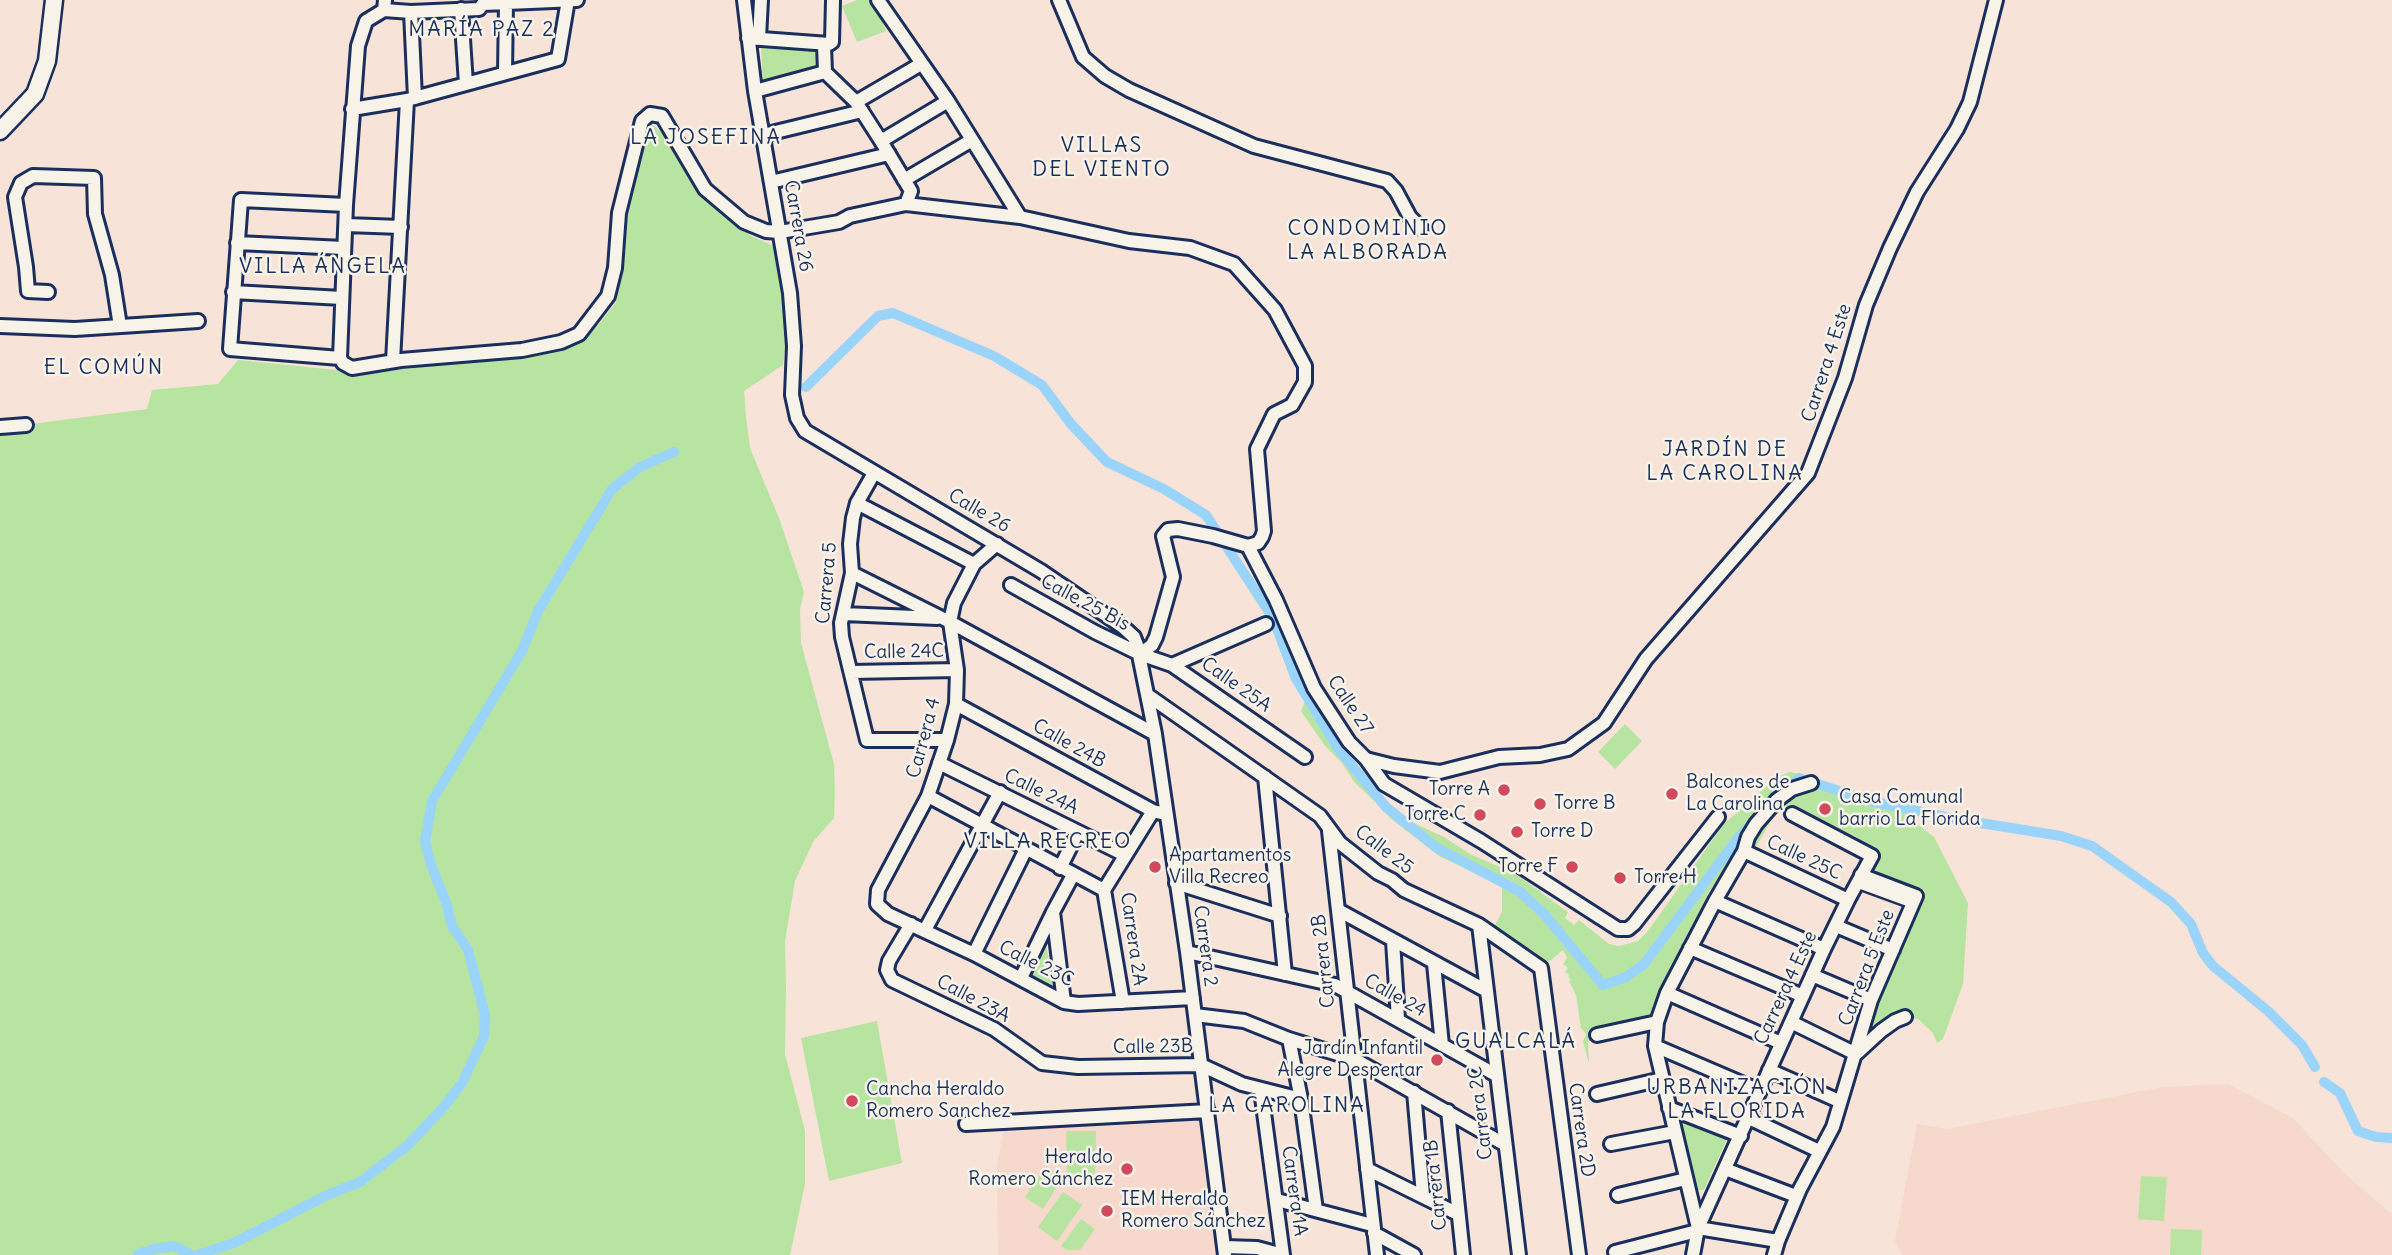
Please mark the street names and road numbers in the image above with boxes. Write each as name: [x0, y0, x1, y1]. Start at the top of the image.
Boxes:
street label: Carrera 26: [779, 178, 817, 274]
street label: Carrera 4 Este: [1797, 301, 1857, 425]
street label: Calle 26: [944, 484, 1014, 538]
street label: Carrera 5: [812, 541, 842, 625]
street label: Calle 25 Bis: [1037, 570, 1133, 636]
street label: Calle 24C: [864, 640, 944, 664]
street label: Calle 25A: [1197, 653, 1275, 717]
street label: Calle 27: [1322, 671, 1378, 739]
street label: Carrera 4: [902, 695, 946, 781]
street label: Calle 24B: [1028, 715, 1110, 773]
street label: Calle 24A: [1000, 764, 1082, 820]
street label: Calle 25: [1350, 820, 1418, 880]
street label: Calle 25C: [1763, 831, 1845, 885]
street label: Carrera 2A: [1115, 891, 1151, 987]
street label: Carrera 2: [1188, 904, 1222, 988]
street label: Carrera 5 Este: [1834, 907, 1900, 1029]
street label: Carrera 2B: [1308, 913, 1340, 1009]
street label: Carrera 4 Este: [1750, 927, 1822, 1049]
street label: Calle 23C: [995, 936, 1077, 992]
street label: Calle 23A: [932, 970, 1014, 1028]
street label: Calle 24: [1360, 970, 1430, 1022]
street label: Calle 23B: [1113, 1035, 1193, 1059]
street label: Carrera 2C: [1464, 1065, 1498, 1161]
street label: Carrera 2D: [1563, 1081, 1599, 1179]
street label: Carrera 1B: [1420, 1138, 1452, 1232]
street label: Carrera 1A: [1276, 1144, 1312, 1238]

